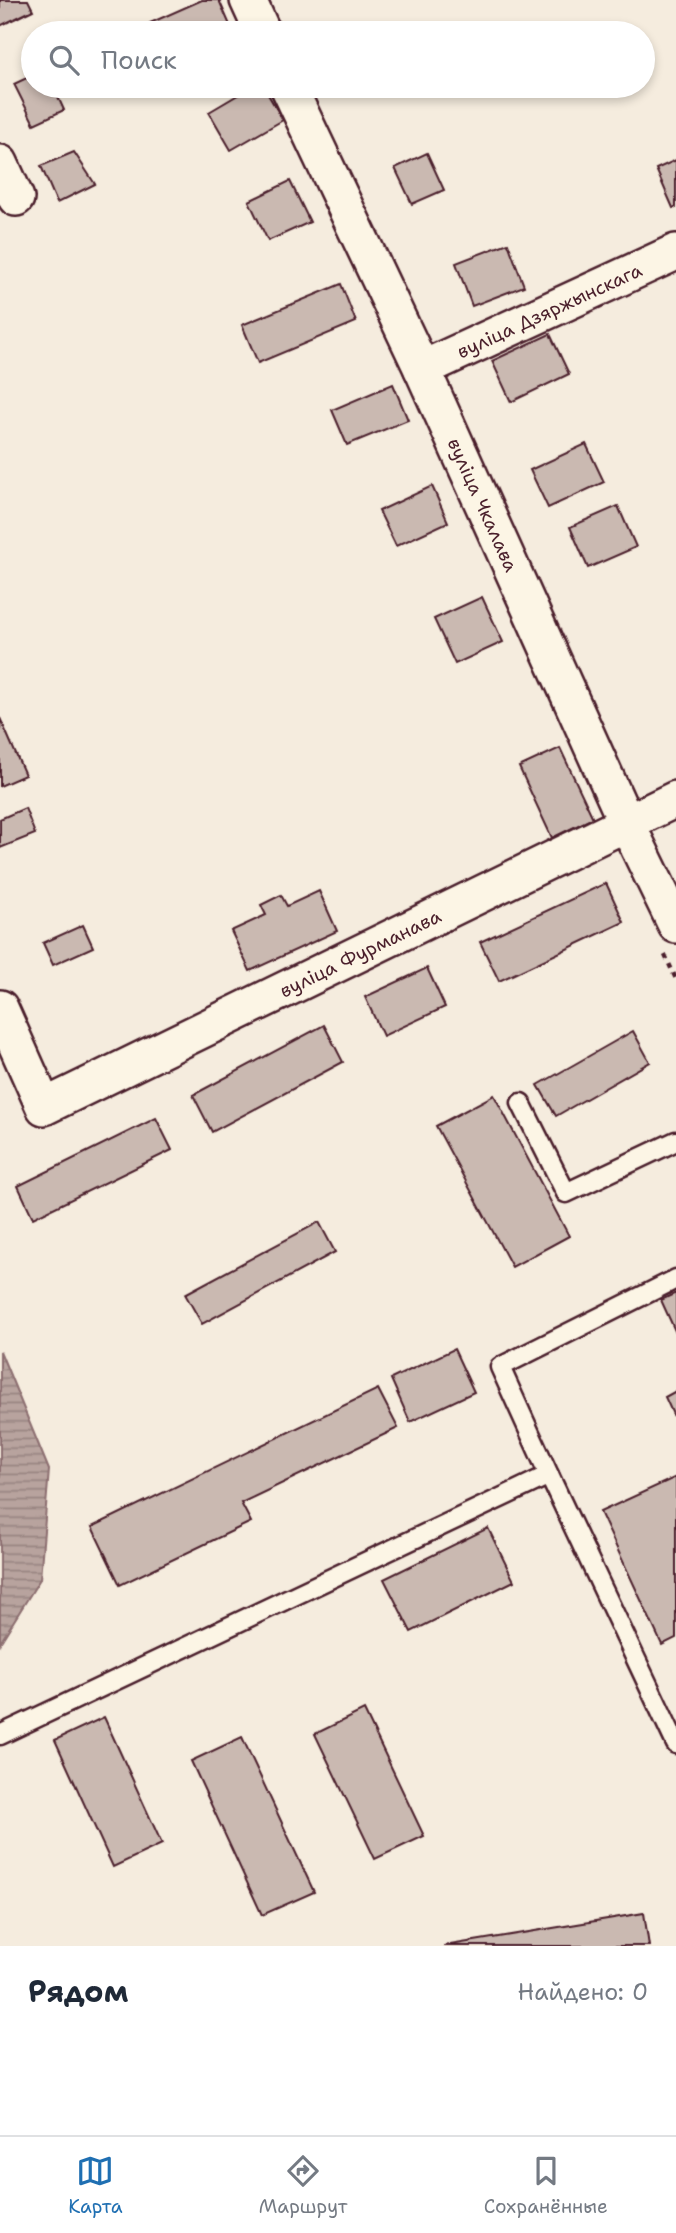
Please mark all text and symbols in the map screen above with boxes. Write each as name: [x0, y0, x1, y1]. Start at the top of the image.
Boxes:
search box: [21, 21, 655, 98]
icon: search: [45, 41, 83, 79]
text: Поиск: [101, 42, 177, 77]
street label: вуліца Дзяржынскага: [453, 257, 646, 364]
street label: вуліца Чкалава: [442, 434, 524, 576]
street label: вуліца Фурманава: [275, 903, 445, 1003]
text: Рядом: [28, 1971, 128, 2012]
text: Найдено: 0: [518, 1977, 648, 2007]
tab: Карта: [68, 2152, 123, 2219]
tab: Маршрут: [259, 2152, 347, 2219]
tab: Сохранённые: [484, 2152, 608, 2219]

